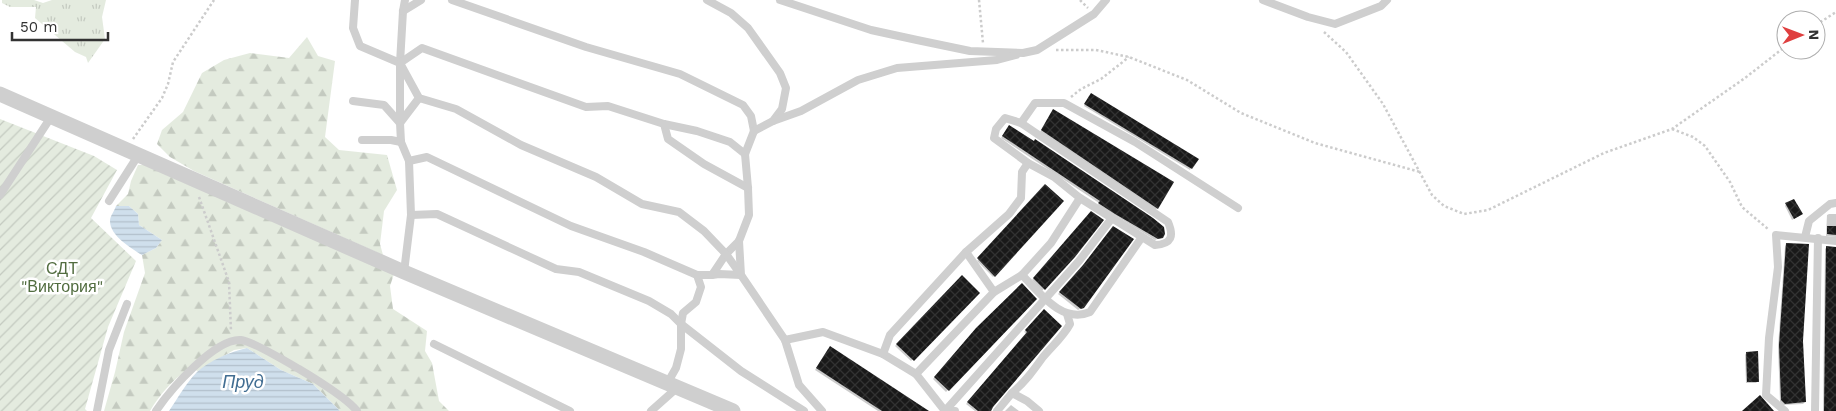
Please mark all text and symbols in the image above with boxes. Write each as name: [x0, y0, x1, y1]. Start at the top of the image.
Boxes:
scale bar: [12, 10, 109, 42]
north arrow: [1776, 10, 1826, 60]
text: 50 m: [20, 18, 57, 36]
text: N: [1806, 29, 1822, 40]
park label: СДТ "Виктория": [21, 259, 103, 296]
water label: Пруд: [222, 371, 264, 392]

